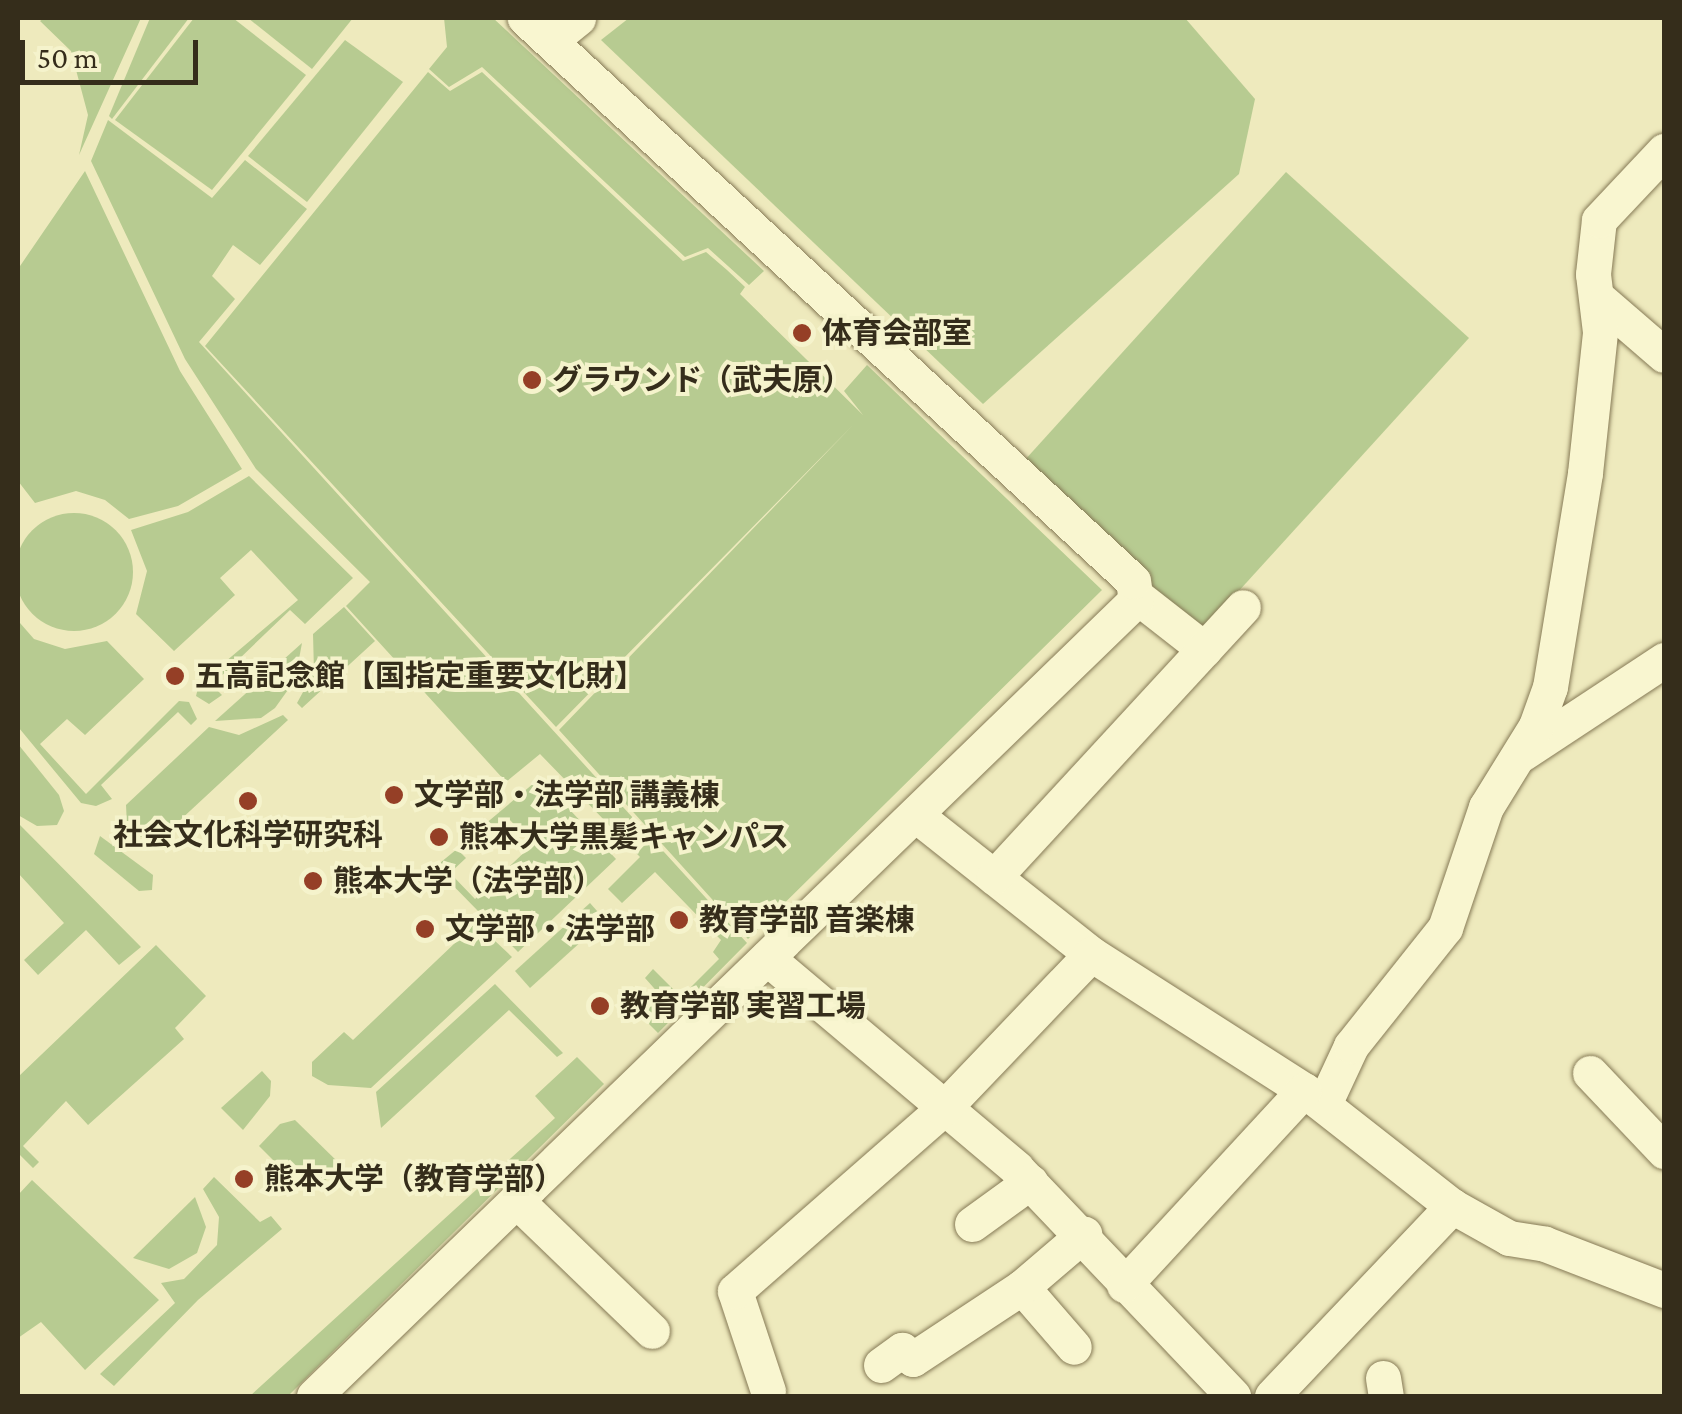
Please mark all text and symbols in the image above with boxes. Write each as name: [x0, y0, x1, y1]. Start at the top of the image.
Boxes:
scale bar: [25, 20, 202, 82]
text: 50 m: [37, 41, 98, 74]
place label: 体育会部室: [822, 315, 972, 351]
marker: 体育会部室: [791, 322, 813, 344]
place label: グラウンド（武夫原）: [552, 362, 852, 398]
marker: グラウンド（武夫原）: [521, 369, 543, 391]
place label: 五高記念館【国指定重要文化財】: [195, 658, 645, 694]
marker: 五高記念館【国指定重要文化財】: [164, 665, 186, 687]
place label: 文学部・法学部 講義棟: [414, 777, 720, 813]
marker: 文学部・法学部 講義棟: [383, 784, 405, 806]
marker: 社会文化科学研究科: [237, 790, 259, 812]
place label: 社会文化科学研究科: [113, 817, 383, 853]
place label: 熊本大学黒髪キャンパス: [459, 819, 789, 855]
marker: 熊本大学黒髪キャンパス: [428, 826, 450, 848]
place label: 熊本大学（法学部）: [333, 863, 603, 899]
marker: 熊本大学（法学部）: [302, 870, 324, 892]
place label: 教育学部 音楽棟: [699, 902, 915, 938]
marker: 教育学部 音楽棟: [668, 909, 690, 931]
place label: 文学部・法学部: [445, 911, 655, 947]
marker: 文学部・法学部: [414, 918, 436, 940]
place label: 教育学部 実習工場: [620, 988, 866, 1024]
marker: 教育学部 実習工場: [589, 995, 611, 1017]
place label: 熊本大学（教育学部）: [264, 1161, 564, 1197]
marker: 熊本大学（教育学部）: [233, 1168, 255, 1190]

